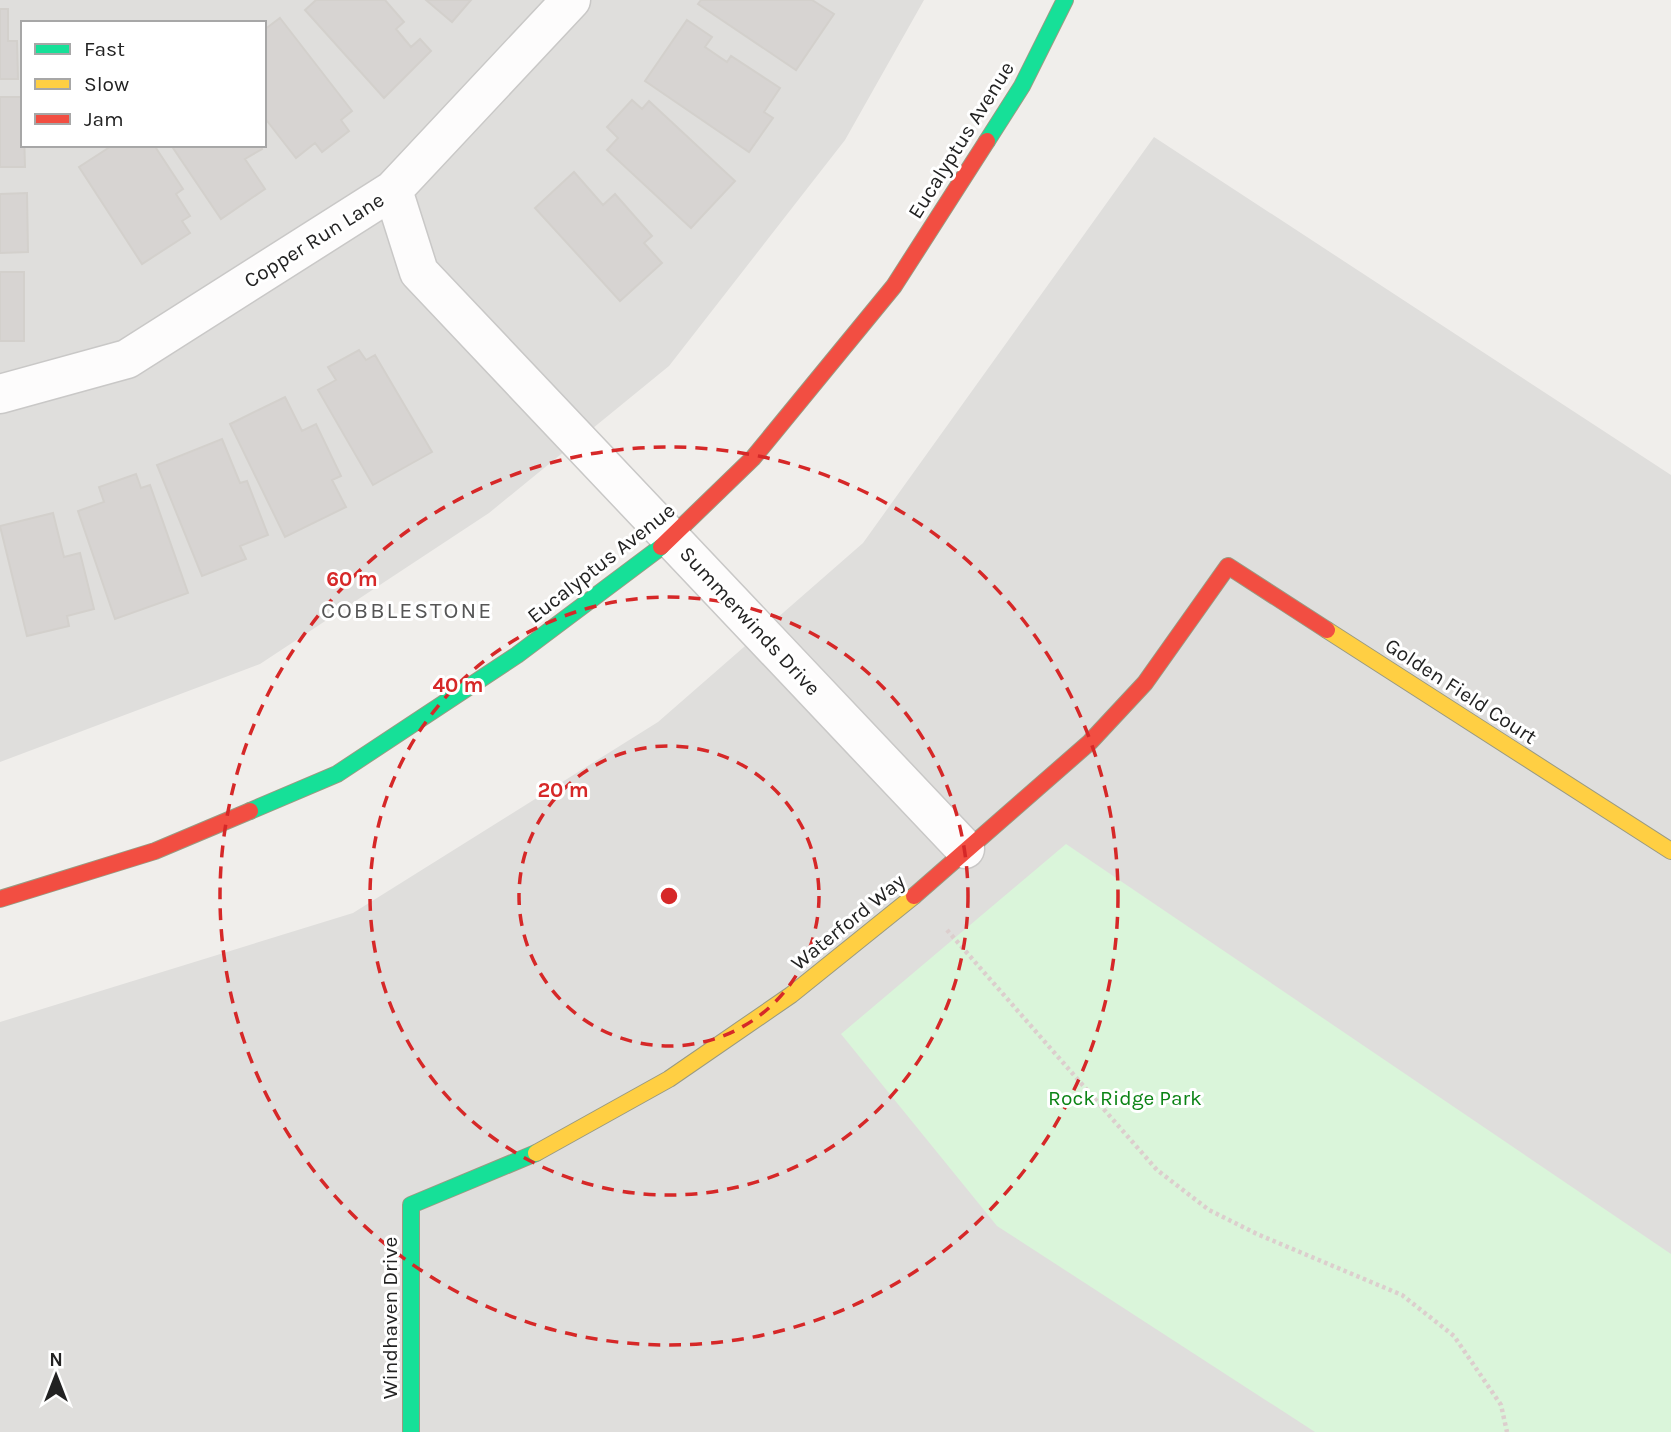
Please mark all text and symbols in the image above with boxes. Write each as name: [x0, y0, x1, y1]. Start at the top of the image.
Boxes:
legend: [21, 21, 266, 147]
text: Fast: [84, 37, 125, 61]
street label: Eucalyptus Avenue: [903, 57, 1019, 223]
text: Slow: [84, 72, 129, 96]
text: Jam: [84, 107, 124, 131]
street label: Copper Run Lane: [240, 187, 388, 293]
street label: Eucalyptus Avenue: [522, 498, 680, 628]
street label: Summerwinds Drive: [675, 542, 825, 700]
text: 60 m: [326, 567, 378, 591]
district label: COBBLESTONE: [321, 597, 493, 624]
street label: Golden Field Court: [1381, 633, 1541, 749]
text: 40 m: [432, 673, 484, 697]
text: 20 m: [537, 778, 589, 802]
street label: Waterford Way: [786, 869, 910, 975]
centre of rings: [657, 884, 681, 908]
park label: Rock Ridge Park: [1048, 1086, 1202, 1110]
street label: Windhaven Drive: [378, 1237, 402, 1399]
north arrow: [21, 1341, 91, 1411]
text: N: [49, 1349, 63, 1371]

